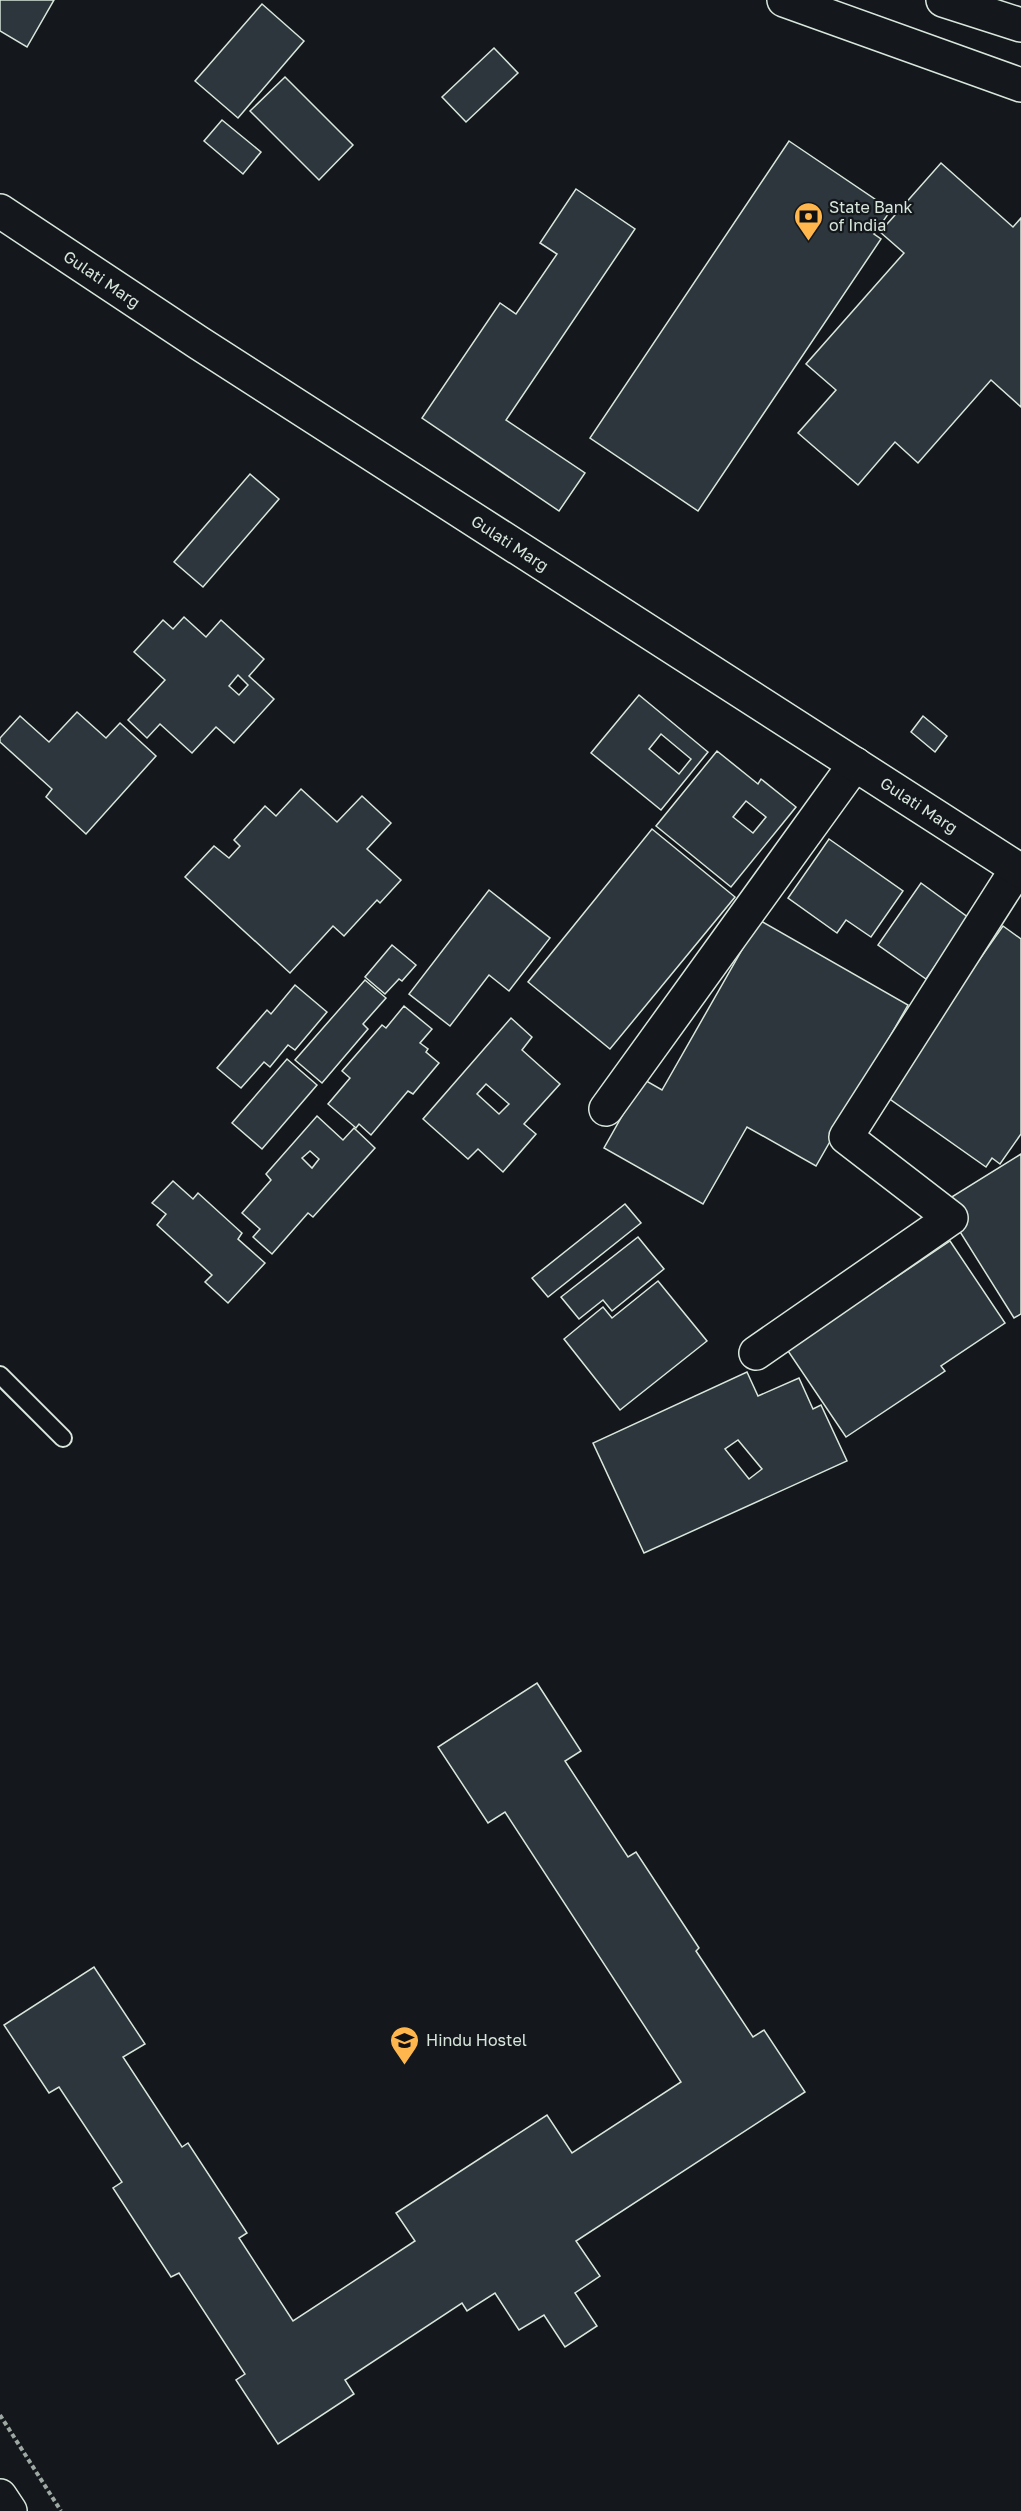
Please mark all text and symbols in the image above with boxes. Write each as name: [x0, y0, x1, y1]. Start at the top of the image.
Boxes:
place label: State Bank of India: [829, 197, 913, 235]
bank icon: State Bank of India: [792, 200, 824, 242]
street label: Gulati Marg: [60, 246, 144, 312]
street label: Gulati Marg: [467, 511, 553, 575]
street label: Gulati Marg: [876, 773, 962, 837]
school or university icon: Hindu Hostel: [389, 2024, 421, 2066]
place label: Hindu Hostel: [426, 2030, 527, 2050]

